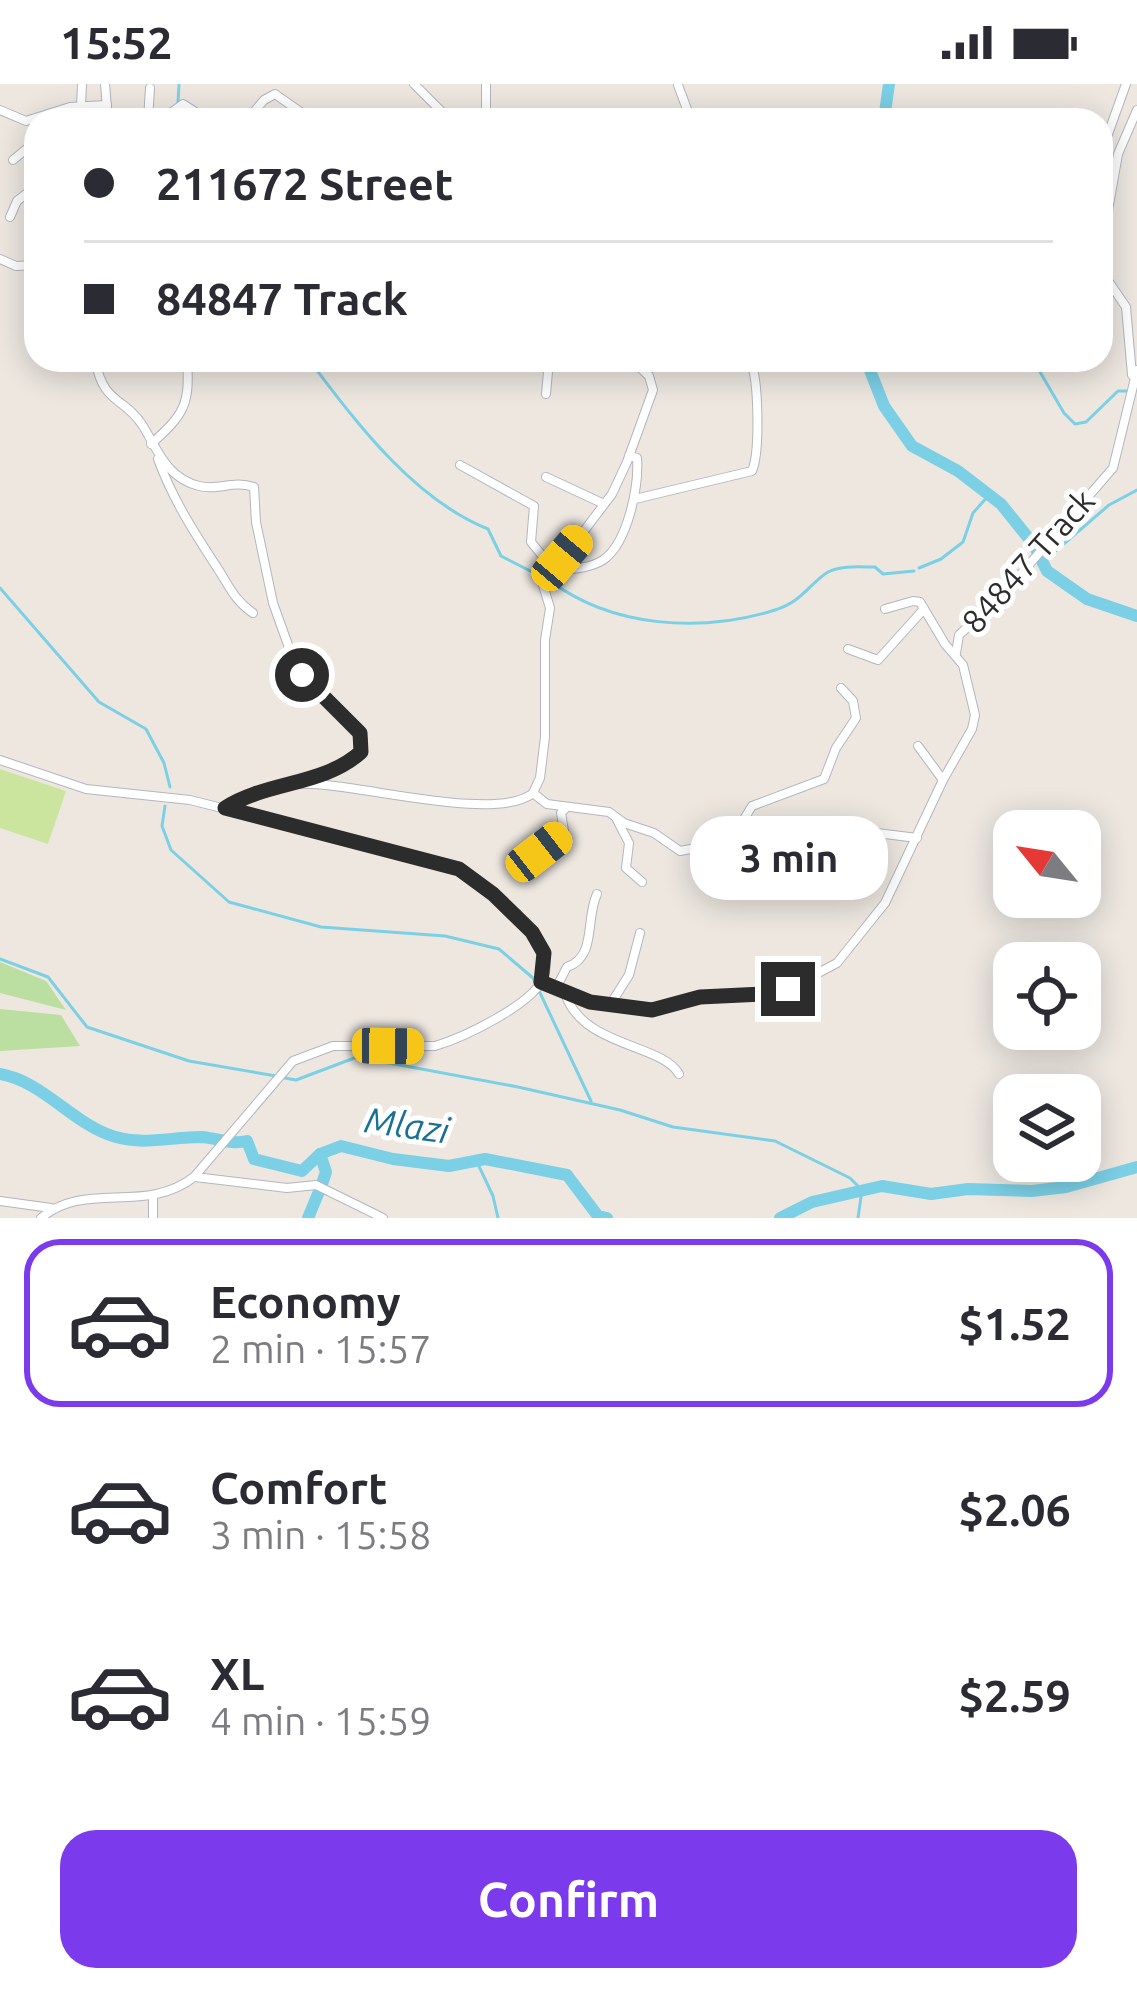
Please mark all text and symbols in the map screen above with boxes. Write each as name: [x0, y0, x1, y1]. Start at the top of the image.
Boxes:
text: 15:52: [60, 17, 173, 68]
text: 211672 Street: [156, 158, 453, 209]
text: 84847 Track: [156, 273, 408, 324]
street label: 84847 Track: [954, 481, 1102, 640]
car: [525, 519, 599, 597]
route start: [275, 648, 329, 702]
north arrow: [993, 810, 1101, 918]
map controls: [993, 810, 1101, 1182]
callout: 3 min: [689, 815, 887, 899]
car: [500, 816, 578, 888]
text: 3 min: [740, 836, 838, 879]
button: locate: [993, 942, 1101, 1050]
route end: [761, 962, 815, 1016]
car: [352, 1027, 424, 1065]
button: layers: [993, 1074, 1101, 1182]
water label: Mlazi: [362, 1098, 454, 1151]
icon: car: [66, 1269, 174, 1377]
text: Economy: [210, 1276, 401, 1327]
text: $1.52: [958, 1298, 1071, 1349]
text: 2 min · 15:57: [210, 1327, 431, 1370]
icon: car: [66, 1455, 174, 1563]
text: Comfort: [210, 1462, 387, 1513]
text: $2.06: [958, 1484, 1071, 1535]
text: 3 min · 15:58: [210, 1513, 431, 1556]
icon: car: [66, 1641, 174, 1749]
text: XL: [210, 1648, 264, 1699]
text: $2.59: [958, 1670, 1071, 1721]
text: 4 min · 15:59: [210, 1699, 431, 1742]
button: Confirm: [60, 1830, 1077, 1968]

